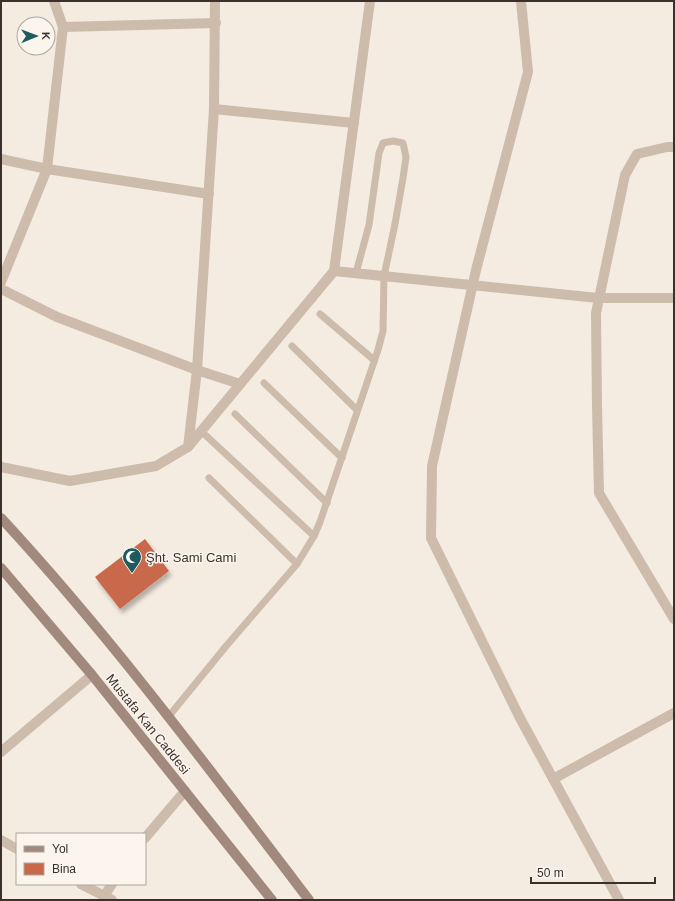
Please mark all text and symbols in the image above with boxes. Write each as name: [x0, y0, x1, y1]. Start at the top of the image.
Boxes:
north arrow: [16, 16, 56, 56]
text: K: [40, 32, 52, 40]
mosque icon: Şht. Sami Cami: [121, 546, 143, 574]
place label: Şht. Sami Cami: [146, 550, 236, 565]
street label: Mustafa Kan Caddesi: [103, 671, 193, 777]
legend: [16, 833, 146, 885]
text: Yol: [52, 842, 68, 856]
scale bar: [531, 859, 655, 885]
text: Bina: [52, 862, 76, 876]
text: 50 m: [537, 866, 564, 880]

